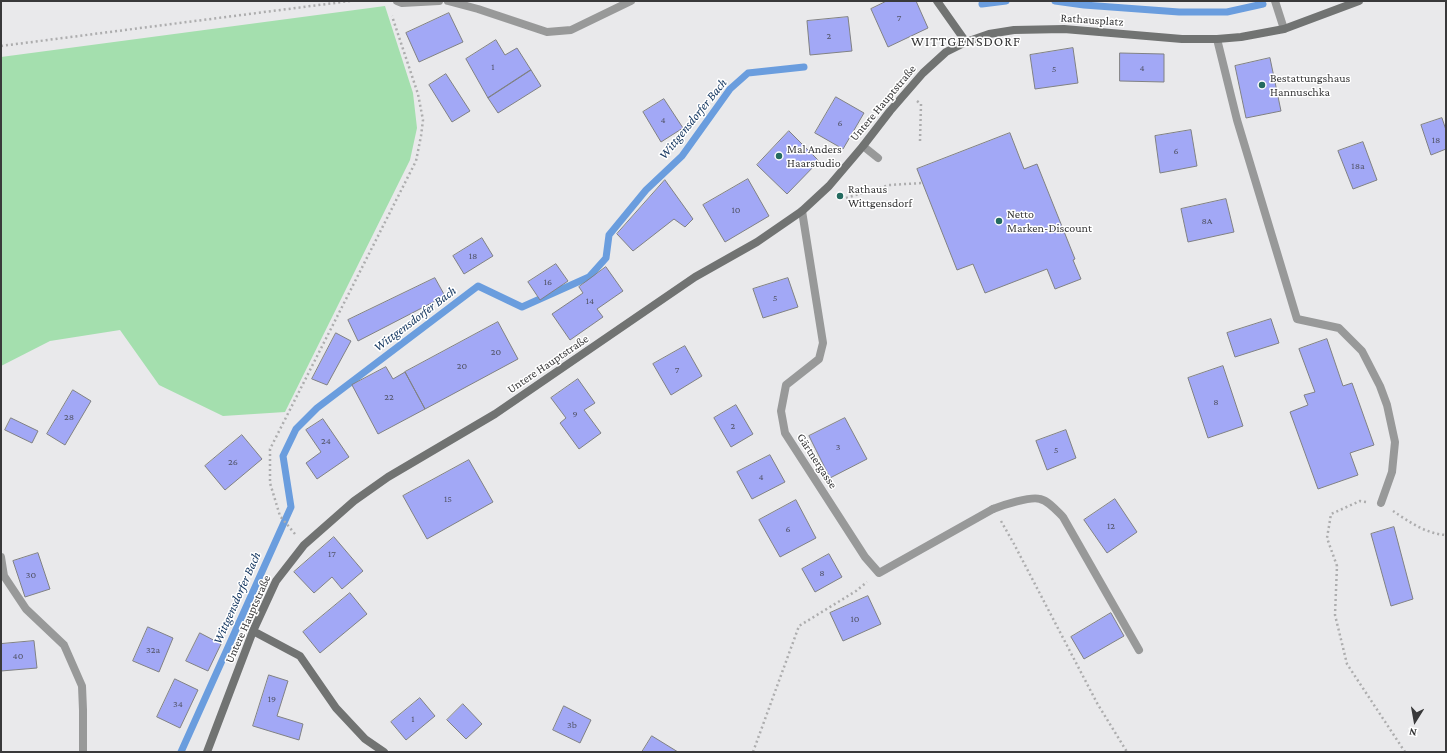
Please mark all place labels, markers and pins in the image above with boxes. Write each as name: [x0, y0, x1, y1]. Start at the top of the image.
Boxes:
place label: Bestattungshaus Hannuschka: [1270, 71, 1350, 99]
marker: Bestattungshaus Hannuschka: [1257, 80, 1267, 90]
place label: Mal Anders Haarstudio: [787, 142, 842, 170]
marker: Mal Anders Haarstudio: [774, 151, 784, 161]
place label: Rathaus Wittgensdorf: [848, 182, 912, 210]
marker: Rathaus Wittgensdorf: [835, 191, 845, 201]
place label: Netto Marken-Discount: [1007, 207, 1092, 235]
marker: Netto Marken-Discount: [994, 216, 1004, 226]

